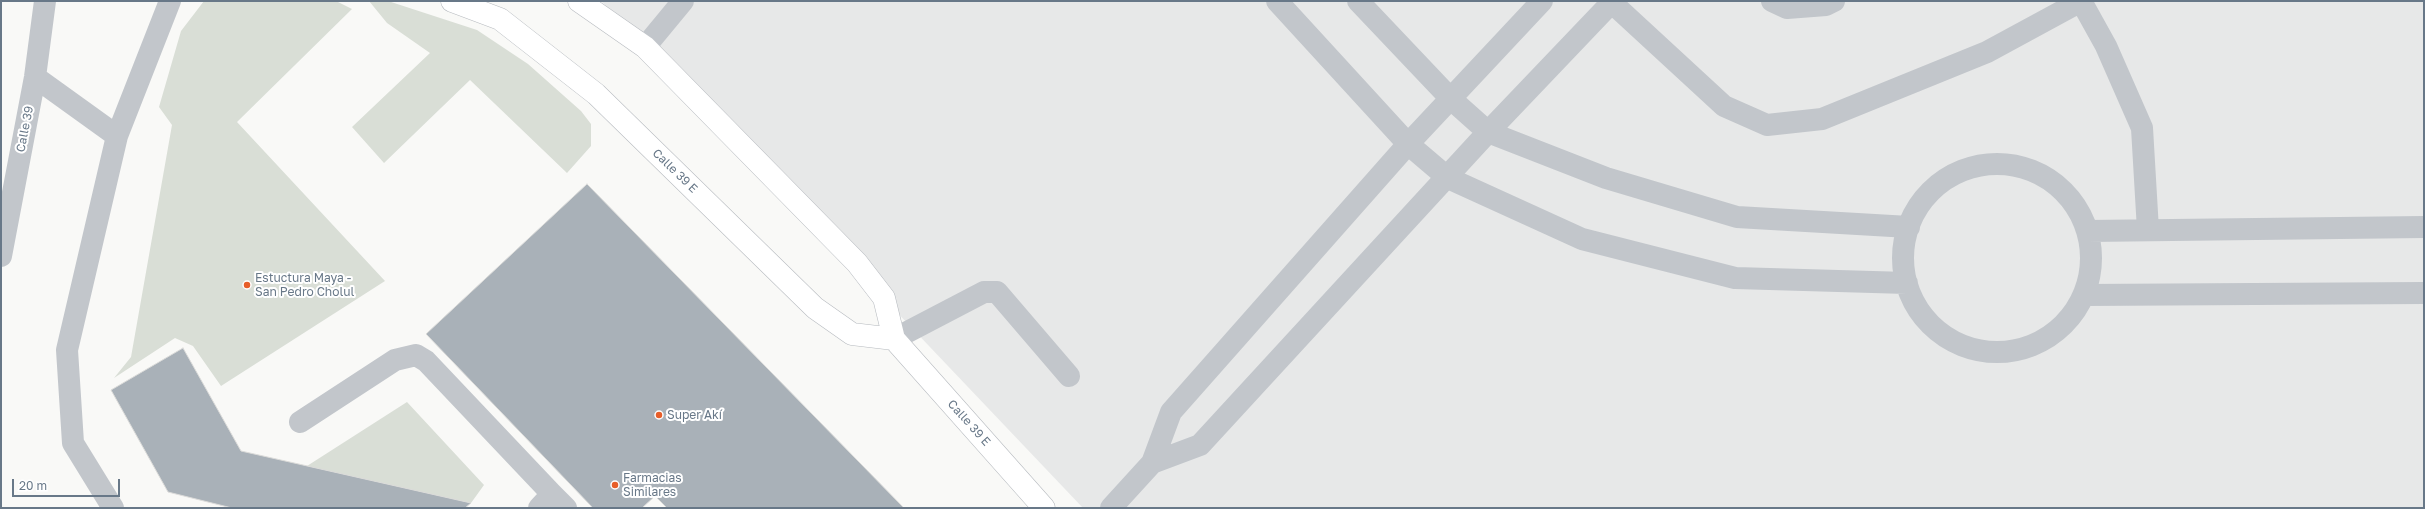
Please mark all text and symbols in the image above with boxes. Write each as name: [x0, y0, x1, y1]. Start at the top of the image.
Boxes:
street label: Calle 39: [13, 105, 37, 153]
street label: Calle 39 E: [649, 146, 701, 196]
place label: Estuctura Maya - San Pedro Cholul: [255, 271, 354, 299]
marker: Estuctura Maya - San Pedro Cholul: [242, 280, 252, 290]
street label: Calle 39 E: [945, 397, 993, 449]
place label: Super Akí: [667, 408, 722, 422]
marker: Super Akí: [654, 410, 664, 420]
scale bar: [14, 471, 122, 497]
place label: Farmacias Similares: [623, 471, 682, 499]
text: 20 m: [19, 478, 47, 493]
marker: Farmacias Similares: [610, 480, 620, 490]

